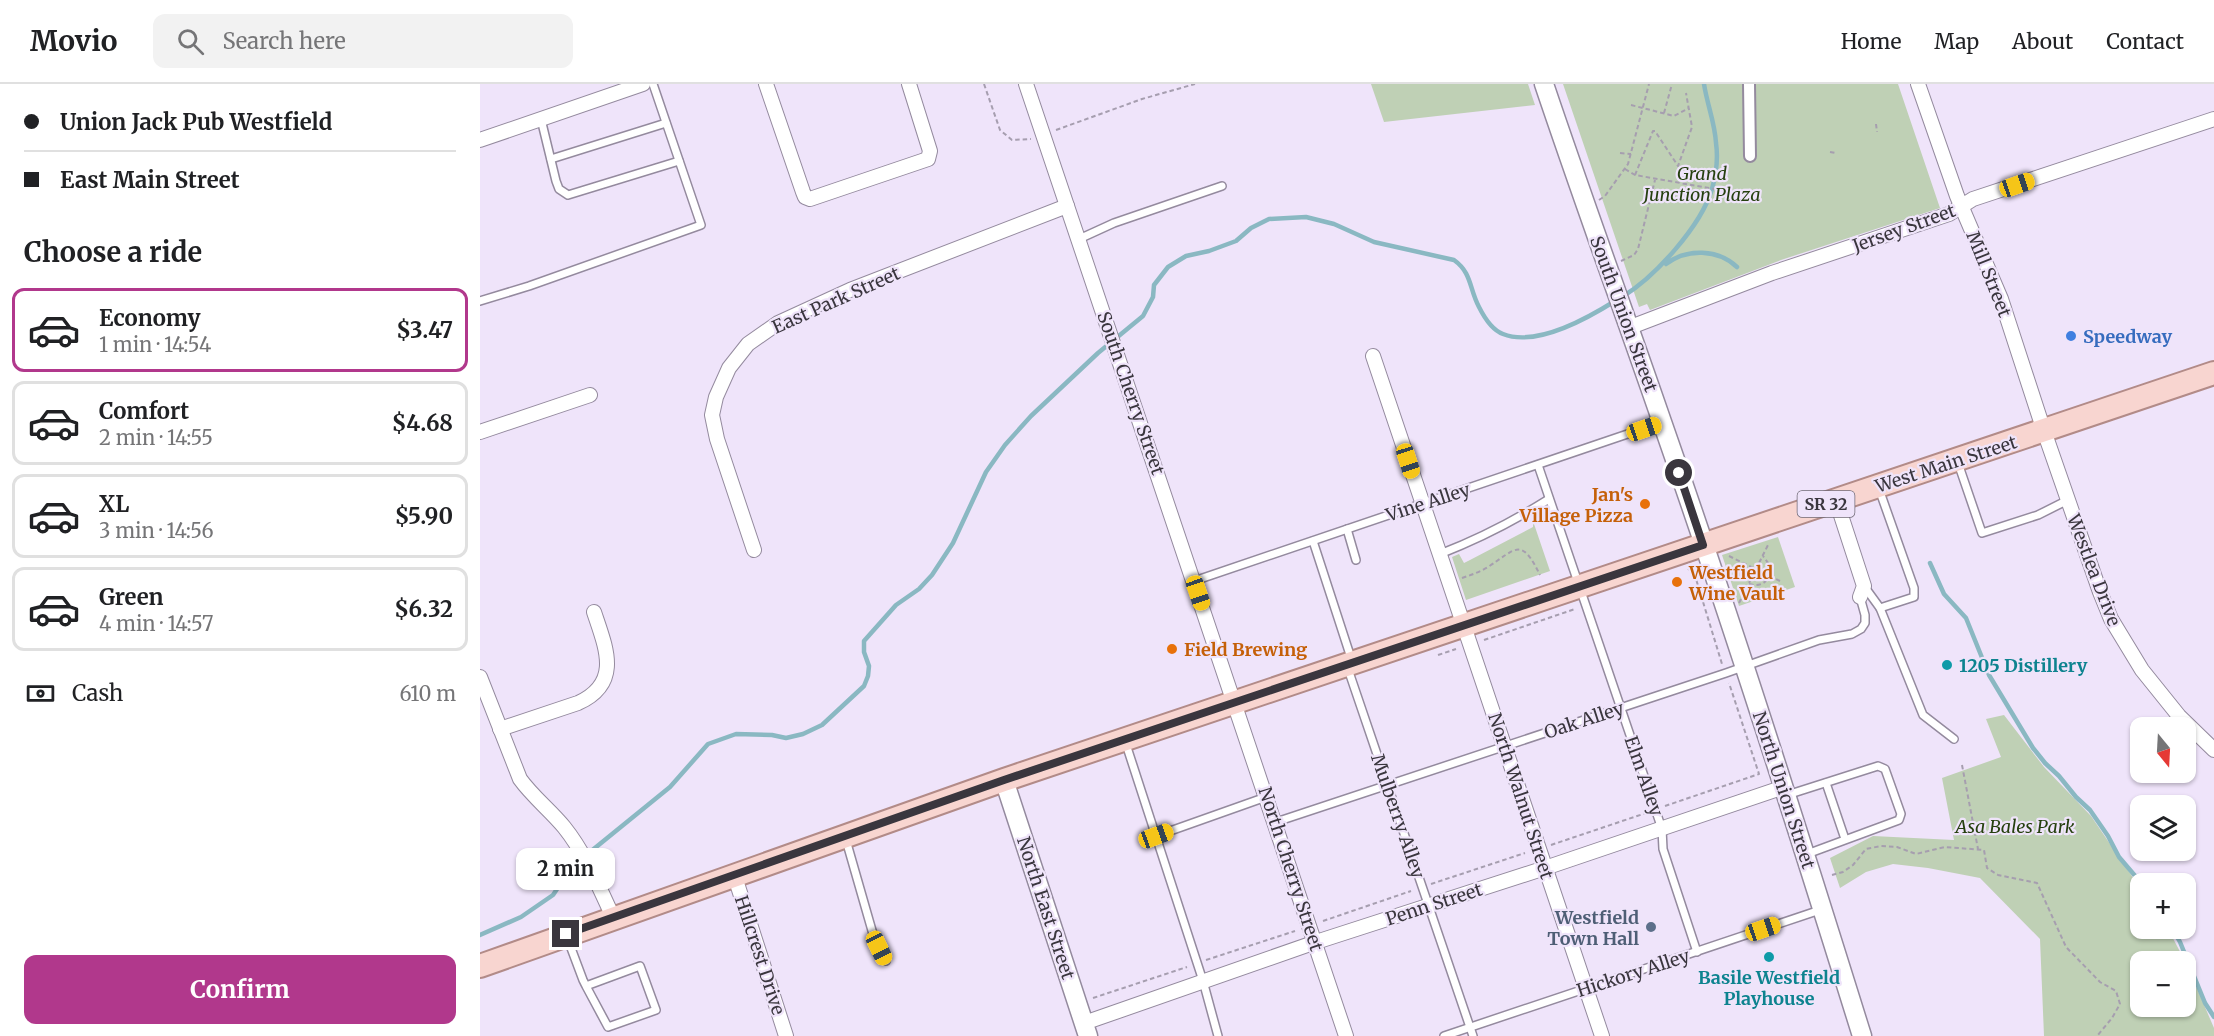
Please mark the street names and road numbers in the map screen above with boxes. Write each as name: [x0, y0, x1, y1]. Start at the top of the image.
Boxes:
street label: Jersey Street: [1848, 199, 1959, 258]
street label: Mill Street: [1961, 228, 2017, 320]
street label: South Union Street: [1585, 233, 1663, 395]
street label: East Park Street: [768, 262, 904, 338]
street label: South Cherry Street: [1092, 308, 1170, 478]
street label: West Main Street: [1871, 430, 2020, 498]
street label: Vine Alley: [1382, 477, 1474, 527]
road number: SR 32: [1798, 491, 1854, 517]
street label: Westlea Drive: [2062, 510, 2126, 629]
street label: Oak Alley: [1541, 696, 1627, 744]
street label: North Union Street: [1748, 708, 1820, 872]
street label: North Walnut Street: [1483, 710, 1559, 882]
street label: Elm Alley: [1620, 733, 1669, 820]
street label: Mulberry Alley: [1366, 751, 1430, 882]
street label: North Cherry Street: [1254, 784, 1328, 954]
street label: North East Street: [1012, 834, 1080, 982]
street label: Penn Street: [1383, 878, 1485, 930]
street label: Hillcrest Drive: [730, 892, 790, 1018]
street label: Hickory Alley: [1574, 944, 1693, 1002]

